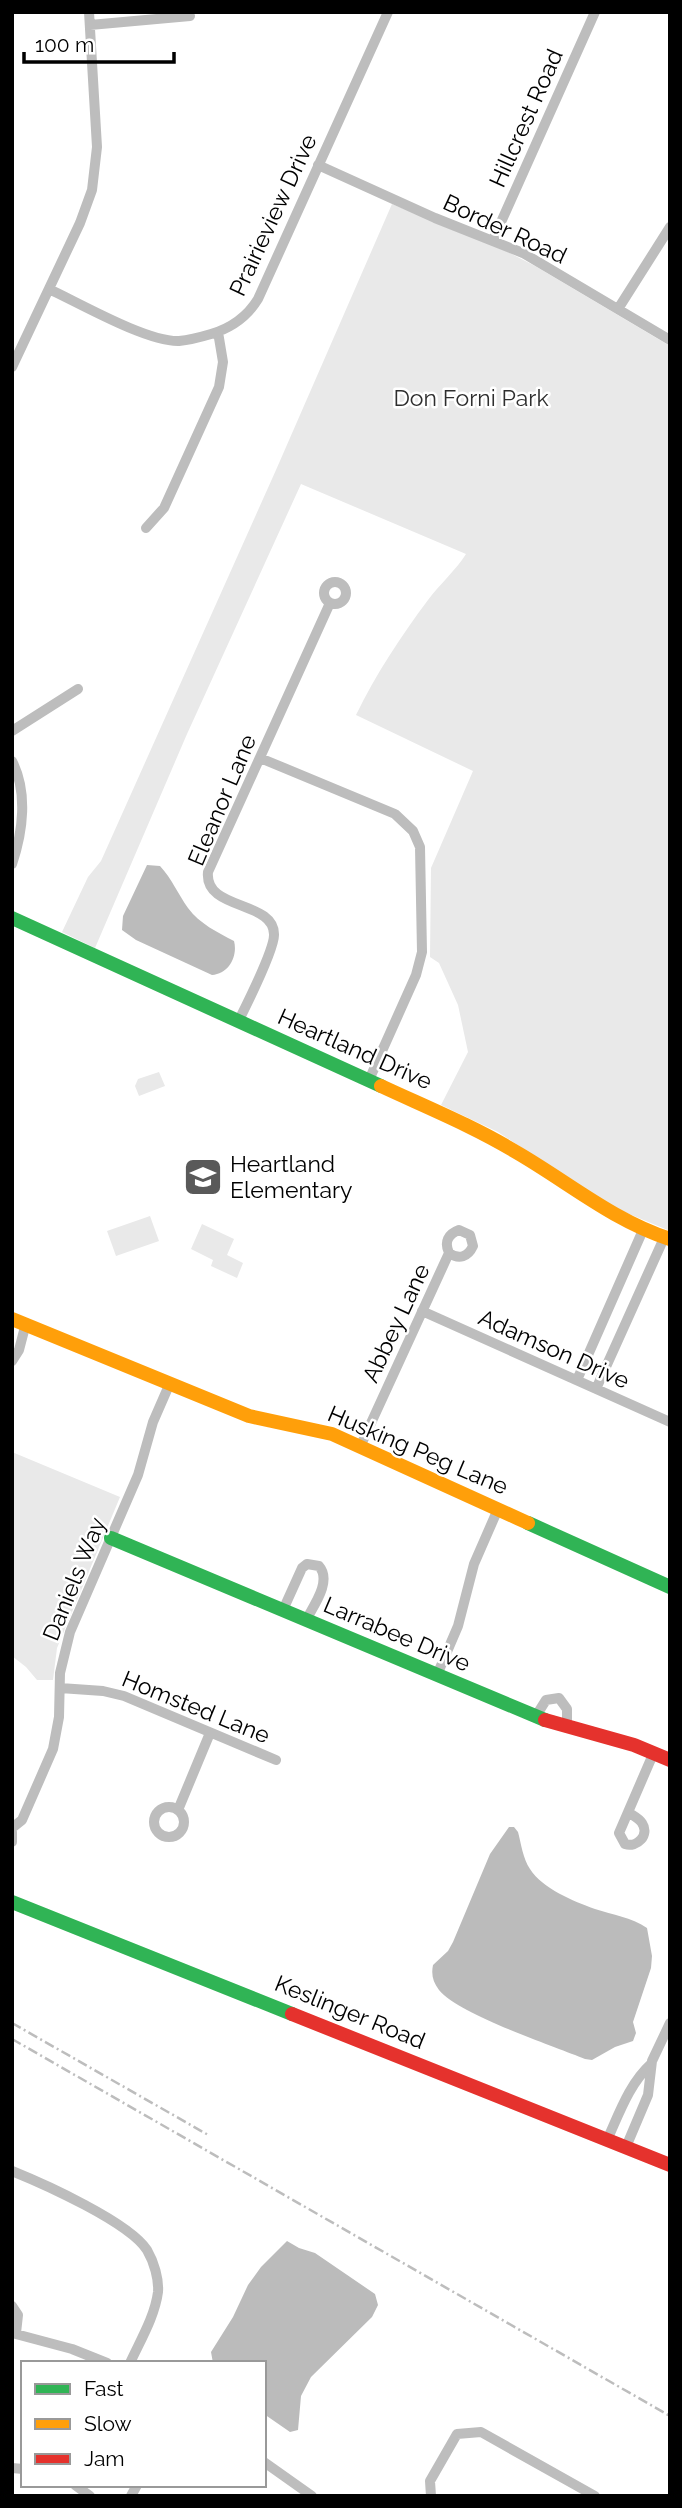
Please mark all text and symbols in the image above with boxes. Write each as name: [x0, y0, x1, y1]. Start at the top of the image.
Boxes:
scale bar: [24, 21, 175, 65]
text: 100 m: [35, 32, 94, 57]
street label: Hillcrest Road: [483, 45, 568, 191]
street label: Prairieview Drive: [223, 130, 322, 300]
street label: Border Road: [439, 188, 571, 269]
park label: Don Forni Park: [393, 384, 549, 411]
street label: Eleanor Lane: [182, 730, 261, 869]
street label: Heartland Drive: [274, 1002, 436, 1095]
place label: Heartland Elementary: [230, 1150, 352, 1203]
school or university icon: Heartland Elementary: [182, 1156, 224, 1198]
street label: Abbey Lane: [356, 1259, 435, 1386]
street label: Adamson Drive: [475, 1303, 634, 1394]
street label: Husking Peg Lane: [324, 1399, 512, 1500]
street label: Daniels Way: [37, 1513, 111, 1644]
street label: Larrabee Drive: [320, 1591, 475, 1677]
street label: Homsted Lane: [118, 1665, 274, 1748]
street label: Keslinger Road: [271, 1969, 429, 2054]
legend: [21, 2361, 266, 2487]
text: Fast: [84, 2376, 124, 2401]
text: Slow: [84, 2411, 132, 2436]
text: Jam: [84, 2446, 125, 2471]

